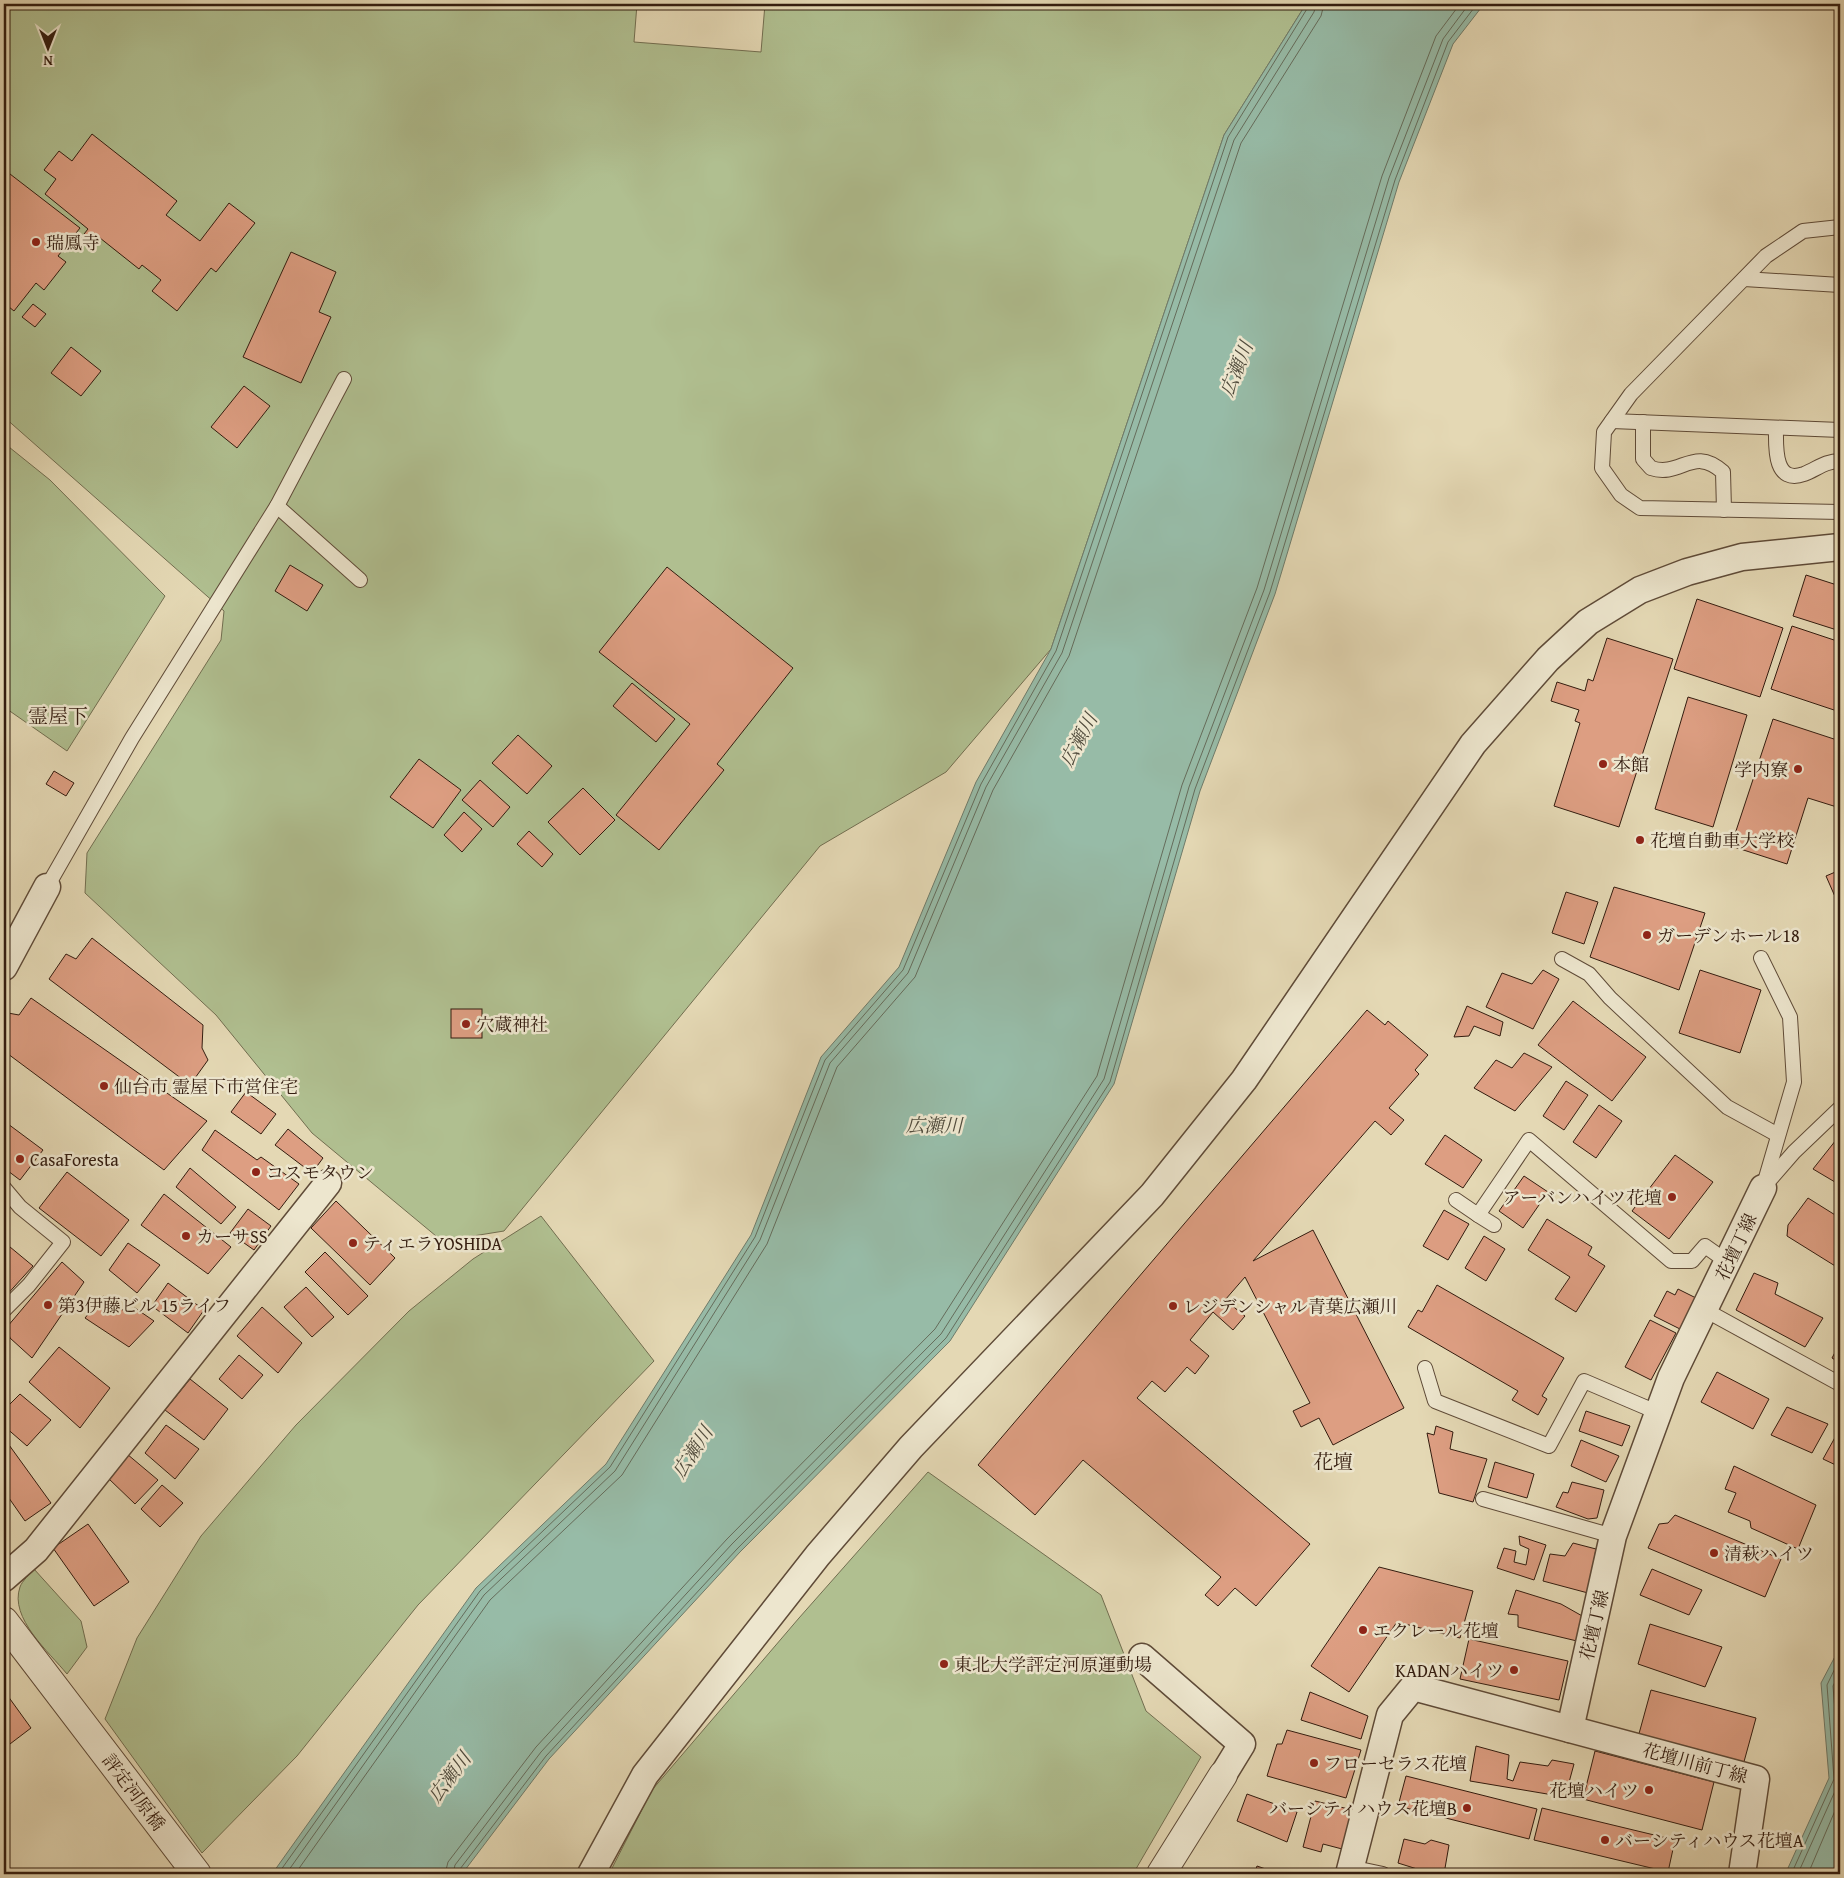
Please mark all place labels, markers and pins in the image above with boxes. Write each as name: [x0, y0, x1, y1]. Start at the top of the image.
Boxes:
place label: 瑞鳳寺: [46, 229, 100, 256]
marker: 瑞鳳寺: [30, 236, 42, 248]
place label: 本館: [1613, 751, 1649, 778]
place label: 学内寮: [1734, 756, 1788, 783]
marker: 本館: [1597, 758, 1609, 770]
marker: 学内寮: [1792, 763, 1804, 775]
place label: 花壇自動車大学校: [1650, 827, 1794, 854]
marker: 花壇自動車大学校: [1634, 834, 1646, 846]
place label: ガーデンホール18: [1657, 922, 1800, 949]
marker: ガーデンホール18: [1641, 929, 1653, 941]
place label: 穴蔵神社: [476, 1011, 548, 1038]
marker: 穴蔵神社: [460, 1018, 472, 1030]
place label: 仙台市 霊屋下市営住宅: [114, 1073, 298, 1100]
marker: 仙台市 霊屋下市営住宅: [98, 1080, 110, 1092]
place label: CasaForesta: [30, 1146, 119, 1173]
marker: CasaForesta: [14, 1153, 26, 1165]
place label: コスモタウン: [266, 1159, 374, 1186]
marker: コスモタウン: [250, 1166, 262, 1178]
place label: アーバンハイツ花壇: [1503, 1184, 1662, 1211]
marker: アーバンハイツ花壇: [1666, 1191, 1678, 1203]
place label: カーサSS: [196, 1223, 268, 1250]
marker: カーサSS: [180, 1230, 192, 1242]
place label: ティエラYOSHIDA: [363, 1230, 502, 1257]
marker: ティエラYOSHIDA: [347, 1237, 359, 1249]
place label: 第3伊藤ビル 15ライフ: [58, 1292, 231, 1319]
place label: レジデンシャル青葉広瀬川: [1183, 1293, 1397, 1320]
marker: 第3伊藤ビル 15ライフ: [42, 1299, 54, 1311]
marker: レジデンシャル青葉広瀬川: [1167, 1300, 1179, 1312]
place label: 清萩ハイツ: [1724, 1540, 1814, 1567]
marker: 清萩ハイツ: [1708, 1547, 1720, 1559]
place label: エクレール花壇: [1373, 1617, 1499, 1644]
marker: エクレール花壇: [1357, 1624, 1369, 1636]
place label: 東北大学評定河原運動場: [954, 1651, 1152, 1678]
place label: KADANハイツ: [1395, 1657, 1504, 1684]
marker: 東北大学評定河原運動場: [938, 1658, 950, 1670]
marker: KADANハイツ: [1508, 1664, 1520, 1676]
place label: フローセラス花壇: [1324, 1750, 1467, 1777]
marker: フローセラス花壇: [1308, 1757, 1320, 1769]
place label: 花壇ハイツ: [1549, 1777, 1639, 1804]
marker: 花壇ハイツ: [1643, 1784, 1655, 1796]
place label: バーシティハウス花壇B: [1269, 1795, 1457, 1822]
marker: バーシティハウス花壇B: [1461, 1802, 1473, 1814]
place label: バーシティハウス花壇A: [1615, 1827, 1804, 1854]
marker: バーシティハウス花壇A: [1599, 1834, 1611, 1846]

